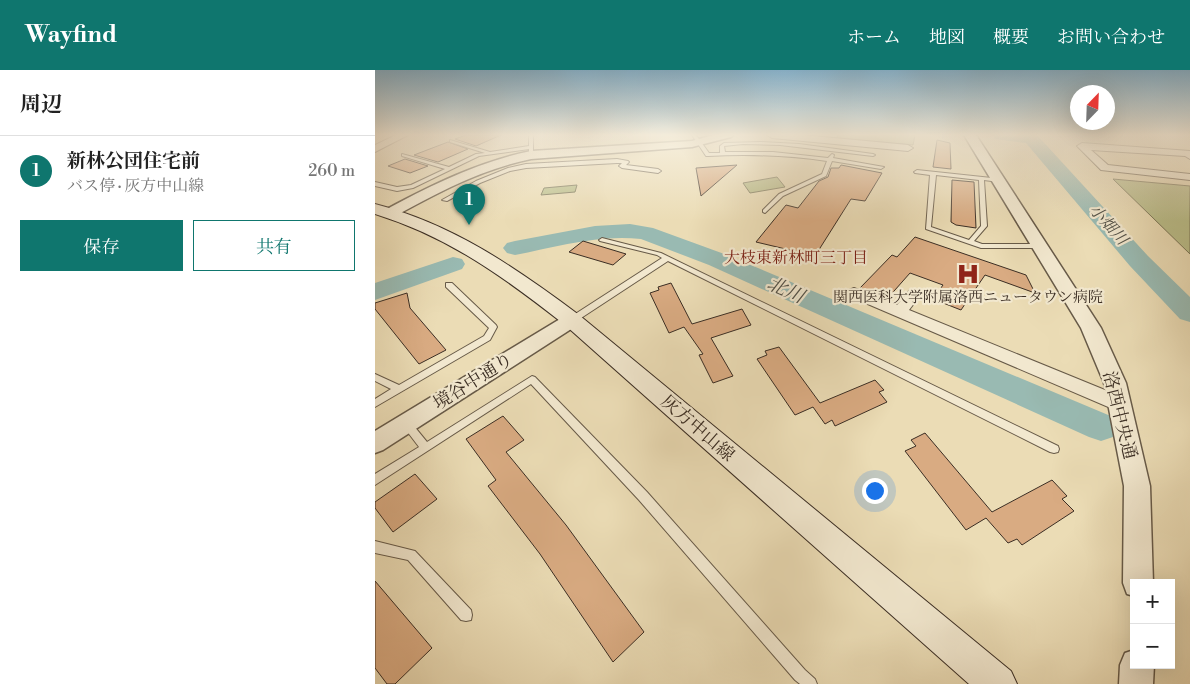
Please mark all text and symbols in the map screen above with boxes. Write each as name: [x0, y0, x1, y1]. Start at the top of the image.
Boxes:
text: Wayfind: [25, 20, 117, 50]
text: ホーム: [847, 26, 901, 49]
text: 地図: [929, 26, 965, 49]
text: 概要: [993, 26, 1029, 49]
text: お問い合わせ: [1057, 26, 1165, 49]
north arrow: [1070, 85, 1115, 130]
text: 周辺: [20, 92, 62, 118]
text: 新林公団住宅前: [67, 149, 200, 173]
text: 1: [32, 161, 40, 181]
text: 260 m: [308, 161, 355, 181]
text: バス停 · 灰方中山線: [67, 176, 204, 196]
pin: 1: [453, 184, 485, 225]
water label: 小畑川: [1085, 200, 1133, 251]
button: 保存: [20, 220, 183, 271]
button: 共有: [193, 220, 355, 271]
district label: 大枝東新林町三丁目: [724, 248, 868, 268]
hospital icon: 関西医科大学附属洛西ニュータウン病院: [955, 261, 981, 287]
water label: 北川: [763, 271, 810, 309]
place label: 関西医科大学附属洛西ニュータウン病院: [833, 288, 1103, 307]
street label: 境谷中通り: [429, 348, 518, 415]
street label: 洛西中央通: [1097, 369, 1142, 462]
street label: 灰方中山線: [656, 390, 739, 467]
your location: [862, 478, 888, 504]
map controls: [1130, 579, 1175, 669]
button: +: [1130, 579, 1175, 624]
button: −: [1130, 624, 1175, 669]

